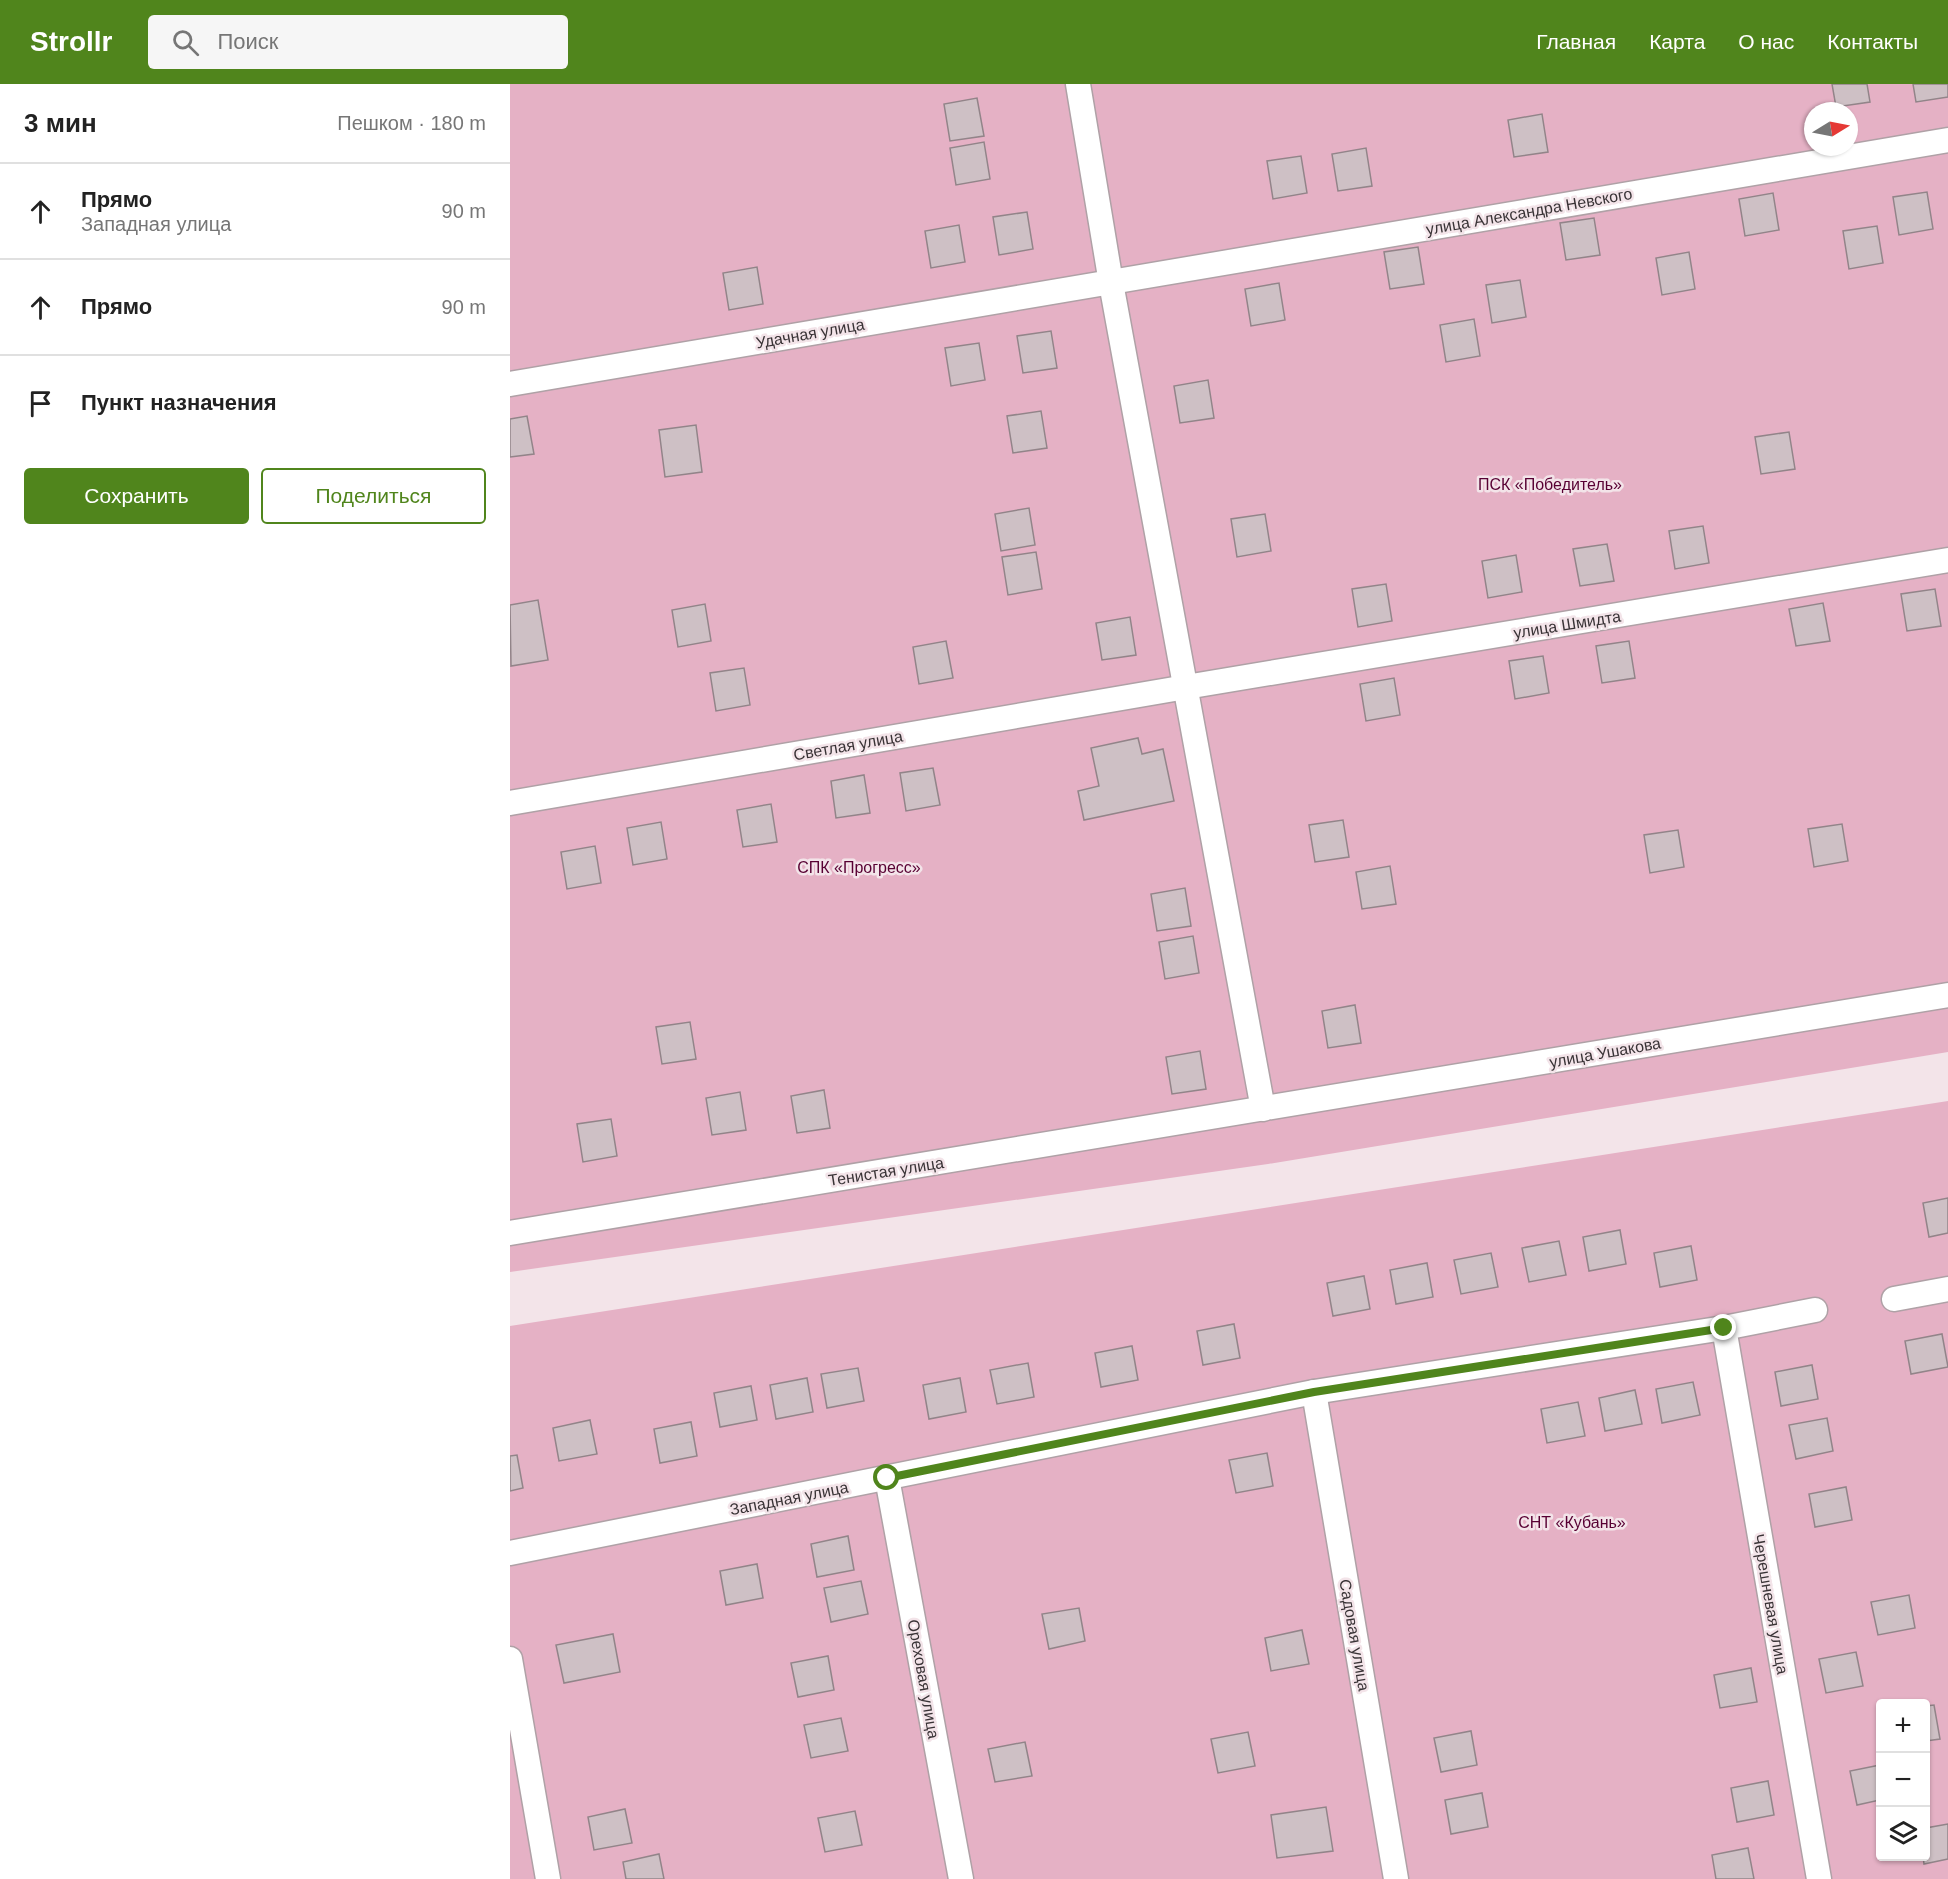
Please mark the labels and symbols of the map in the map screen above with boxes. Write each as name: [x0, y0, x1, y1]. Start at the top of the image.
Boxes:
north arrow: [1804, 102, 1858, 156]
street label: улица Александра Невского: [1425, 185, 1634, 238]
street label: Удачная улица: [754, 316, 866, 351]
park label: ПСК «Победитель»: [1478, 476, 1622, 493]
street label: улица Шмидта: [1512, 608, 1622, 641]
street label: Светлая улица: [792, 728, 904, 763]
park label: СПК «Прогресс»: [797, 859, 921, 876]
street label: улица Ушакова: [1548, 1034, 1662, 1071]
street label: Тенистая улица: [827, 1154, 945, 1189]
route end: [1710, 1314, 1736, 1340]
route start: [873, 1464, 899, 1490]
street label: Западная улица: [728, 1479, 850, 1518]
park label: СНТ «Кубань»: [1518, 1514, 1626, 1531]
street label: Черешневая улица: [1750, 1533, 1791, 1676]
street label: Садовая улица: [1336, 1578, 1373, 1692]
street label: Ореховая улица: [905, 1618, 942, 1740]

